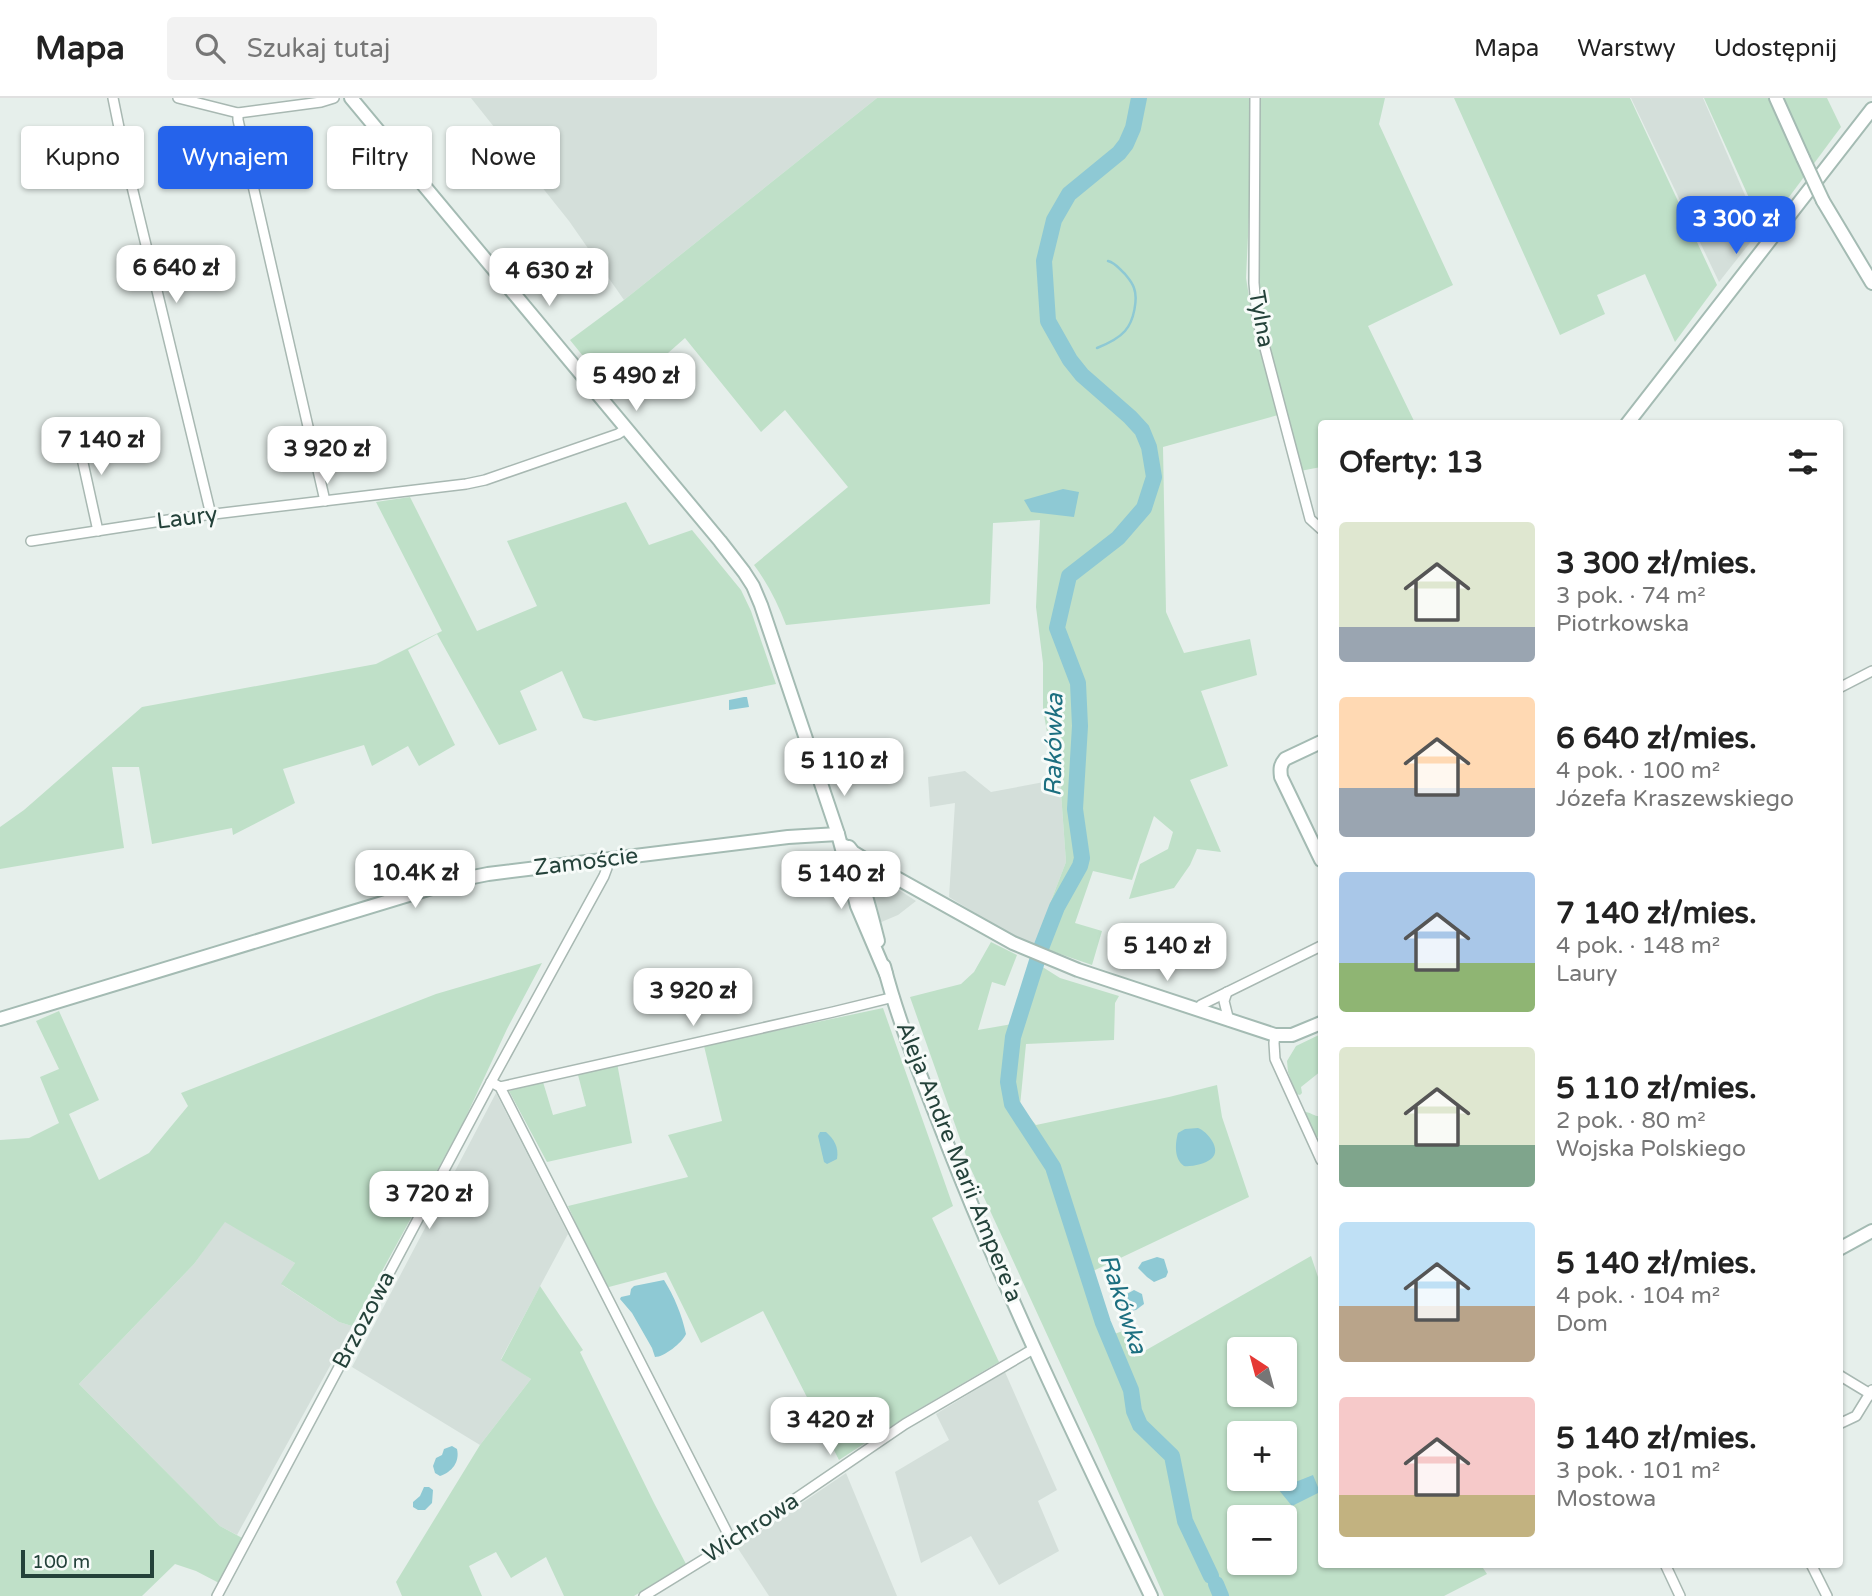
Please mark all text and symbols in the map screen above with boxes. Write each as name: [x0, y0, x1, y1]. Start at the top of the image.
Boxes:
search box: [167, 17, 657, 80]
text: Mapa: [35, 29, 125, 68]
icon: search: [191, 29, 229, 67]
text: Szukaj tutaj: [247, 33, 390, 64]
text: Mapa: [1474, 34, 1539, 63]
text: Warstwy: [1577, 34, 1676, 63]
text: Udostępnij: [1714, 34, 1837, 63]
chip: Kupno: [21, 126, 144, 189]
chip: Wynajem: [158, 126, 313, 189]
chip: Filtry: [327, 126, 432, 189]
chip: Nowe: [446, 126, 560, 189]
pin: 3 300 zł: [1664, 197, 1808, 256]
text: 3 300 zł: [1692, 205, 1780, 233]
pin: 6 640 zł: [104, 246, 248, 305]
pin: 4 630 zł: [477, 248, 621, 308]
text: 6 640 zł: [132, 254, 220, 282]
text: 4 630 zł: [505, 257, 593, 285]
street label: Tylna: [1242, 288, 1280, 350]
pin: 5 490 zł: [564, 354, 708, 413]
text: 5 490 zł: [592, 362, 680, 390]
pin: 7 140 zł: [29, 418, 173, 477]
text: 7 140 zł: [57, 426, 145, 454]
pin: 3 920 zł: [255, 426, 399, 486]
text: 3 920 zł: [283, 435, 371, 463]
icon: filters: [1784, 443, 1822, 481]
text: Oferty: 13: [1339, 444, 1483, 481]
street label: Laury: [155, 500, 219, 536]
text: 3 300 zł/mies.: [1556, 545, 1757, 582]
icon: home: [1395, 550, 1479, 634]
text: 3 pok. · 74 m²: [1556, 582, 1706, 610]
text: Piotrkowska: [1556, 610, 1689, 638]
water label: Rakówka: [1039, 693, 1069, 797]
text: 6 640 zł/mies.: [1556, 720, 1757, 757]
icon: home: [1395, 725, 1479, 809]
pin: 5 110 zł: [772, 738, 916, 798]
text: 5 110 zł: [800, 747, 888, 775]
text: 4 pok. · 100 m²: [1556, 757, 1720, 785]
text: Józefa Kraszewskiego: [1556, 785, 1794, 813]
street label: Zamoście: [532, 842, 640, 882]
pin: 10.4K zł: [343, 850, 487, 910]
pin: 5 140 zł: [769, 852, 913, 911]
text: 10.4K zł: [371, 859, 459, 887]
text: 5 140 zł: [797, 860, 885, 888]
text: 7 140 zł/mies.: [1556, 895, 1757, 932]
icon: home: [1395, 900, 1479, 984]
pin: 5 140 zł: [1095, 924, 1239, 983]
text: 5 140 zł: [1123, 932, 1211, 960]
text: 4 pok. · 148 m²: [1556, 932, 1720, 960]
text: Laury: [1556, 960, 1617, 988]
pin: 3 920 zł: [621, 968, 765, 1028]
text: 3 920 zł: [649, 977, 737, 1005]
street label: Aleja Andre Marii Ampere'a: [890, 1018, 1028, 1306]
text: 5 110 zł/mies.: [1556, 1070, 1757, 1107]
icon: home: [1395, 1075, 1479, 1159]
text: 2 pok. · 80 m²: [1556, 1107, 1706, 1135]
text: Wojska Polskiego: [1556, 1135, 1746, 1163]
pin: 3 720 zł: [357, 1172, 501, 1231]
text: 3 720 zł: [385, 1180, 473, 1208]
text: 5 140 zł/mies.: [1556, 1245, 1757, 1282]
water label: Rakówka: [1093, 1250, 1153, 1358]
icon: home: [1395, 1250, 1479, 1334]
street label: Brzozowa: [327, 1266, 401, 1374]
text: 4 pok. · 104 m²: [1556, 1282, 1720, 1310]
text: Dom: [1556, 1310, 1608, 1338]
north arrow: [1227, 1337, 1297, 1407]
map controls: [1227, 1337, 1297, 1575]
pin: 3 420 zł: [758, 1398, 902, 1457]
text: 3 420 zł: [786, 1406, 874, 1434]
text: 5 140 zł/mies.: [1556, 1420, 1757, 1457]
button: +: [1227, 1421, 1297, 1491]
icon: home: [1395, 1425, 1479, 1509]
text: 3 pok. · 101 m²: [1556, 1457, 1720, 1485]
text: Mostowa: [1556, 1485, 1656, 1513]
street label: Wichrowa: [698, 1487, 804, 1569]
button: −: [1227, 1505, 1297, 1575]
scale bar: [21, 1547, 154, 1579]
text: 100 m: [32, 1551, 90, 1573]

